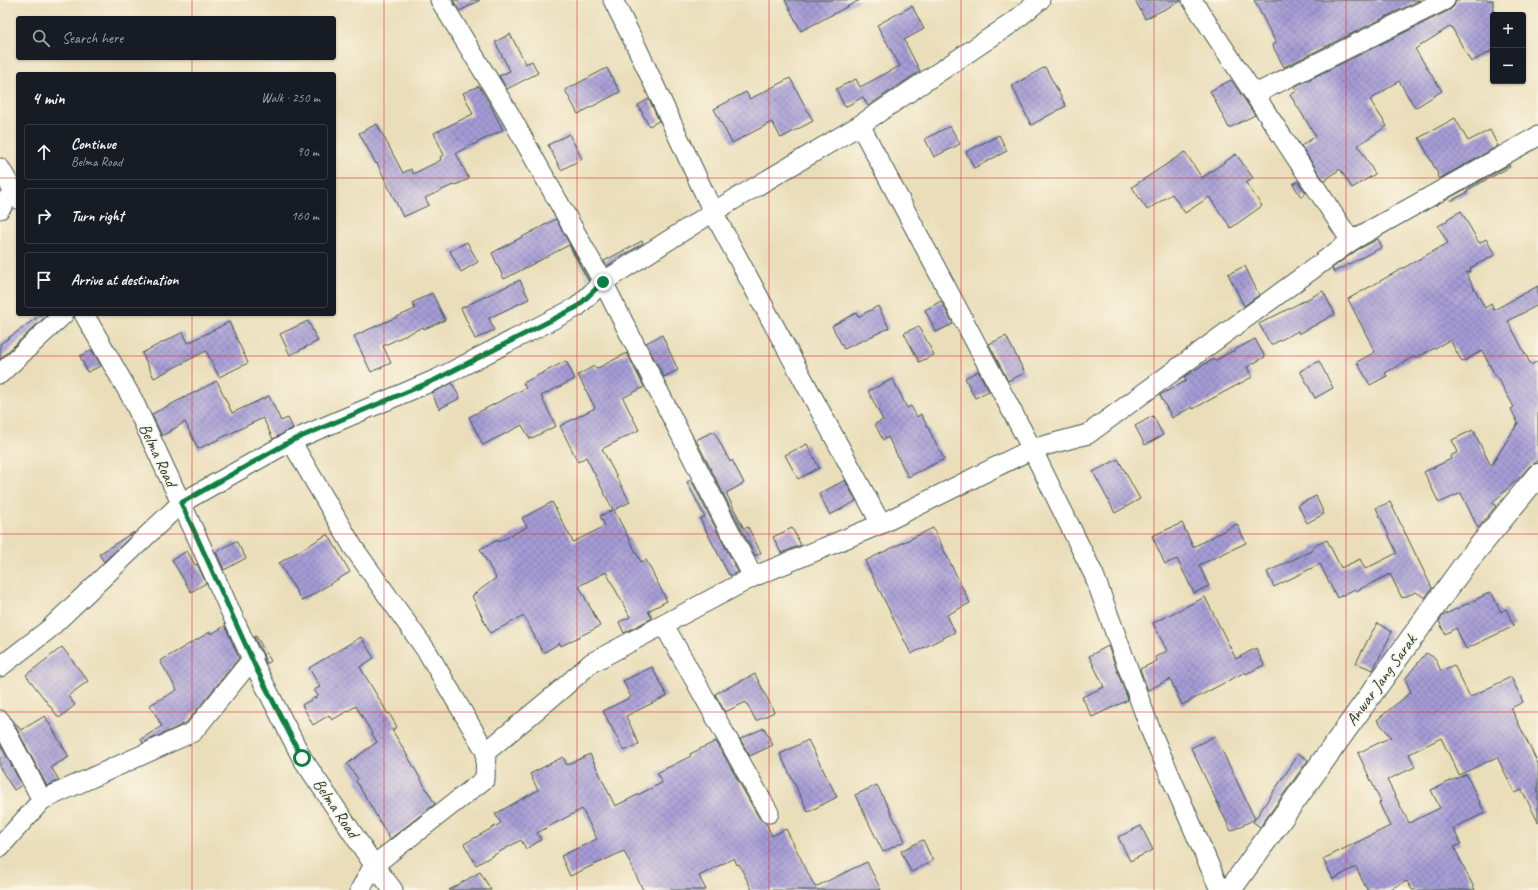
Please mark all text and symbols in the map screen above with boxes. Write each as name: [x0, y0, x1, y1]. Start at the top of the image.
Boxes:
map controls: [1490, 12, 1526, 84]
button: +: [1490, 12, 1526, 48]
search box: [16, 16, 336, 60]
icon: search: [30, 27, 52, 49]
text: Search here: [62, 29, 123, 48]
button: −: [1490, 48, 1526, 84]
text: 4 min: [32, 88, 65, 109]
text: Walk · 250 m: [261, 90, 320, 106]
text: Continue: [71, 135, 116, 154]
icon: ahead: [33, 141, 55, 163]
text: 90 m: [297, 144, 319, 160]
text: Belma Road: [71, 154, 122, 170]
icon: right: [33, 205, 55, 227]
text: Turn right: [71, 207, 124, 226]
text: 160 m: [291, 208, 319, 224]
icon: arrive: [33, 269, 55, 291]
text: Arrive at destination: [71, 271, 178, 290]
route end: [594, 273, 612, 291]
street label: Belma Road: [134, 420, 183, 492]
street label: Anwar Jang Sarak: [1341, 629, 1422, 730]
route start: [293, 749, 311, 767]
street label: Belma Road: [308, 774, 365, 844]

